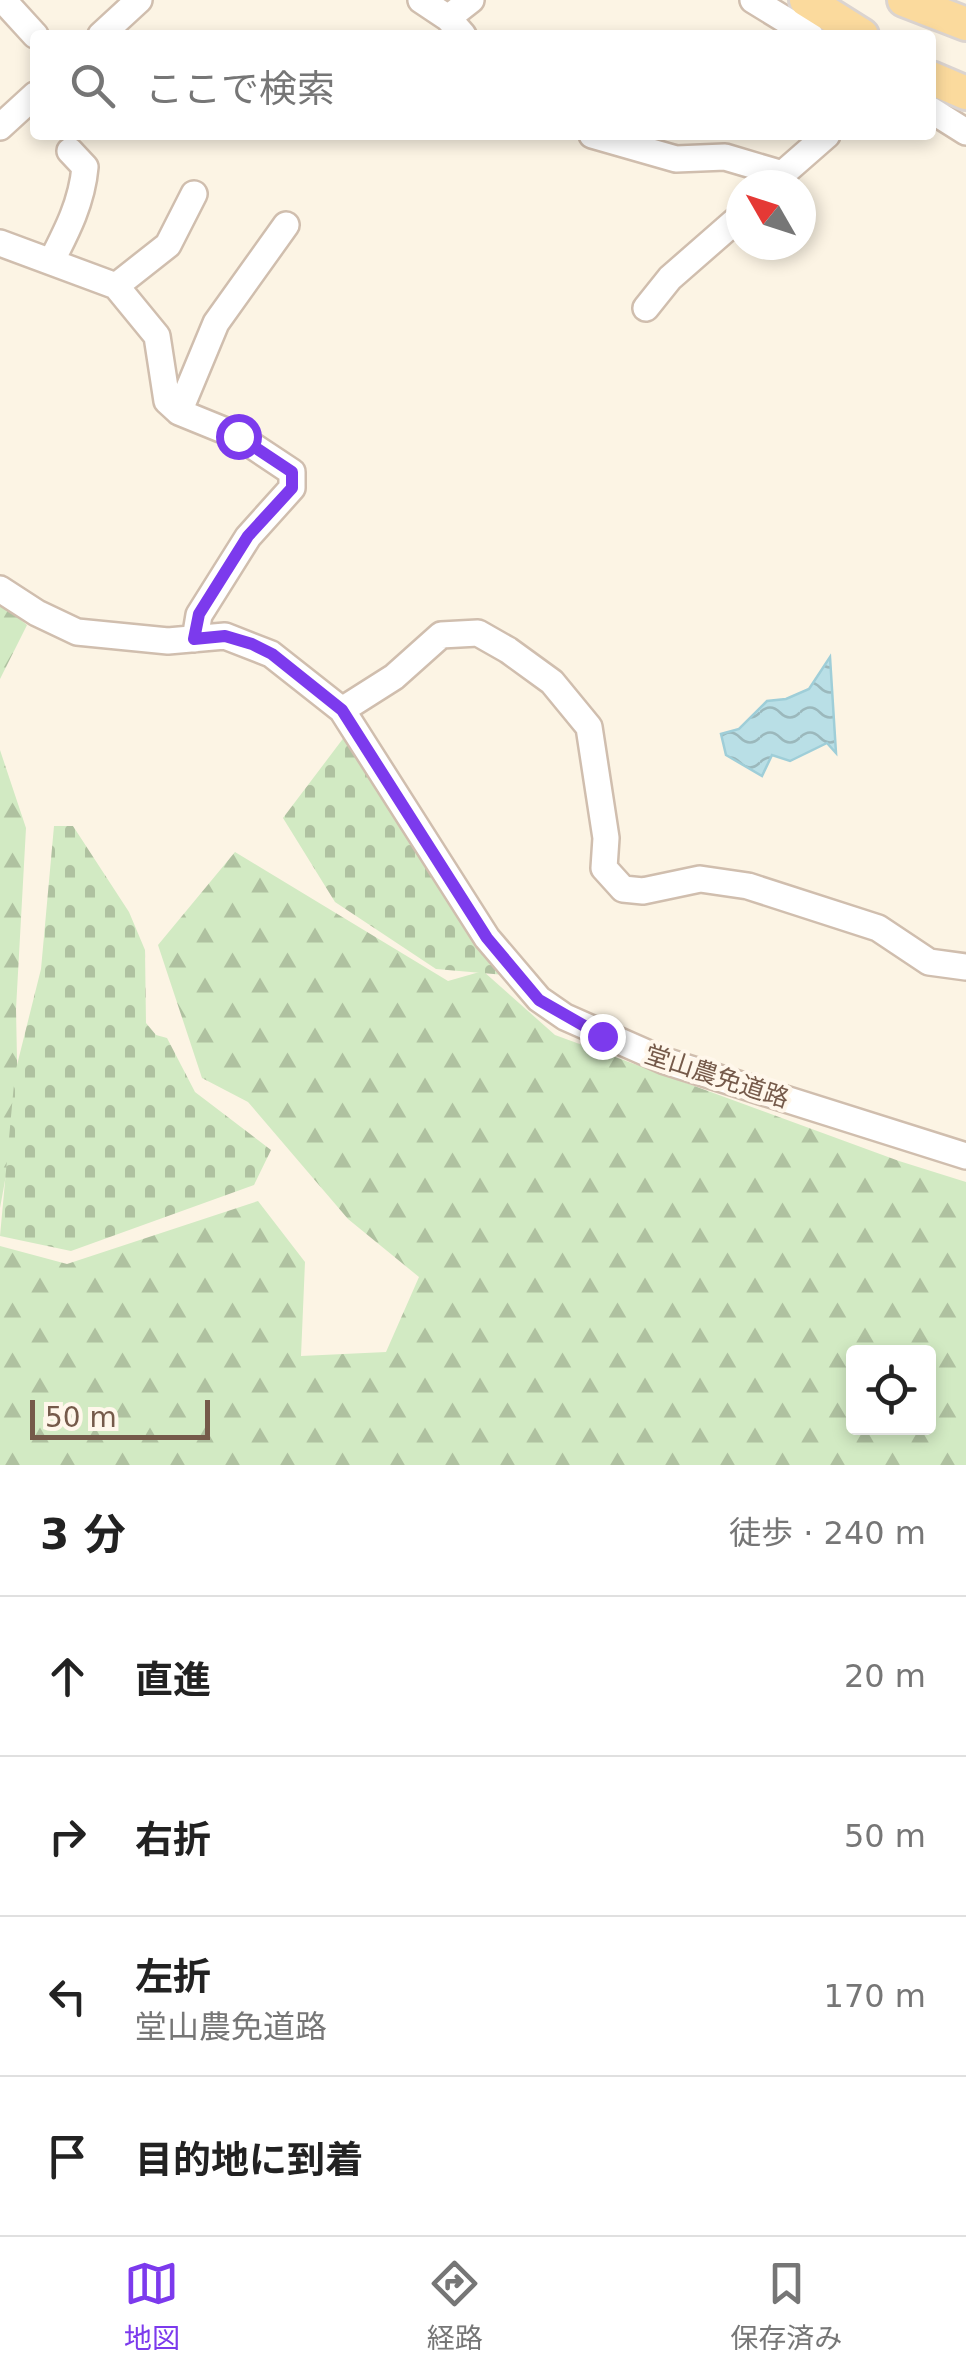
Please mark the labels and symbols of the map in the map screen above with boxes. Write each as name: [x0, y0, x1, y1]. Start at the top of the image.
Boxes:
north arrow: [726, 170, 816, 260]
route start: [216, 414, 262, 460]
route end: [580, 1014, 626, 1060]
street label: 堂山農免道路: [641, 1040, 793, 1113]
scale bar: [30, 1395, 210, 1440]

